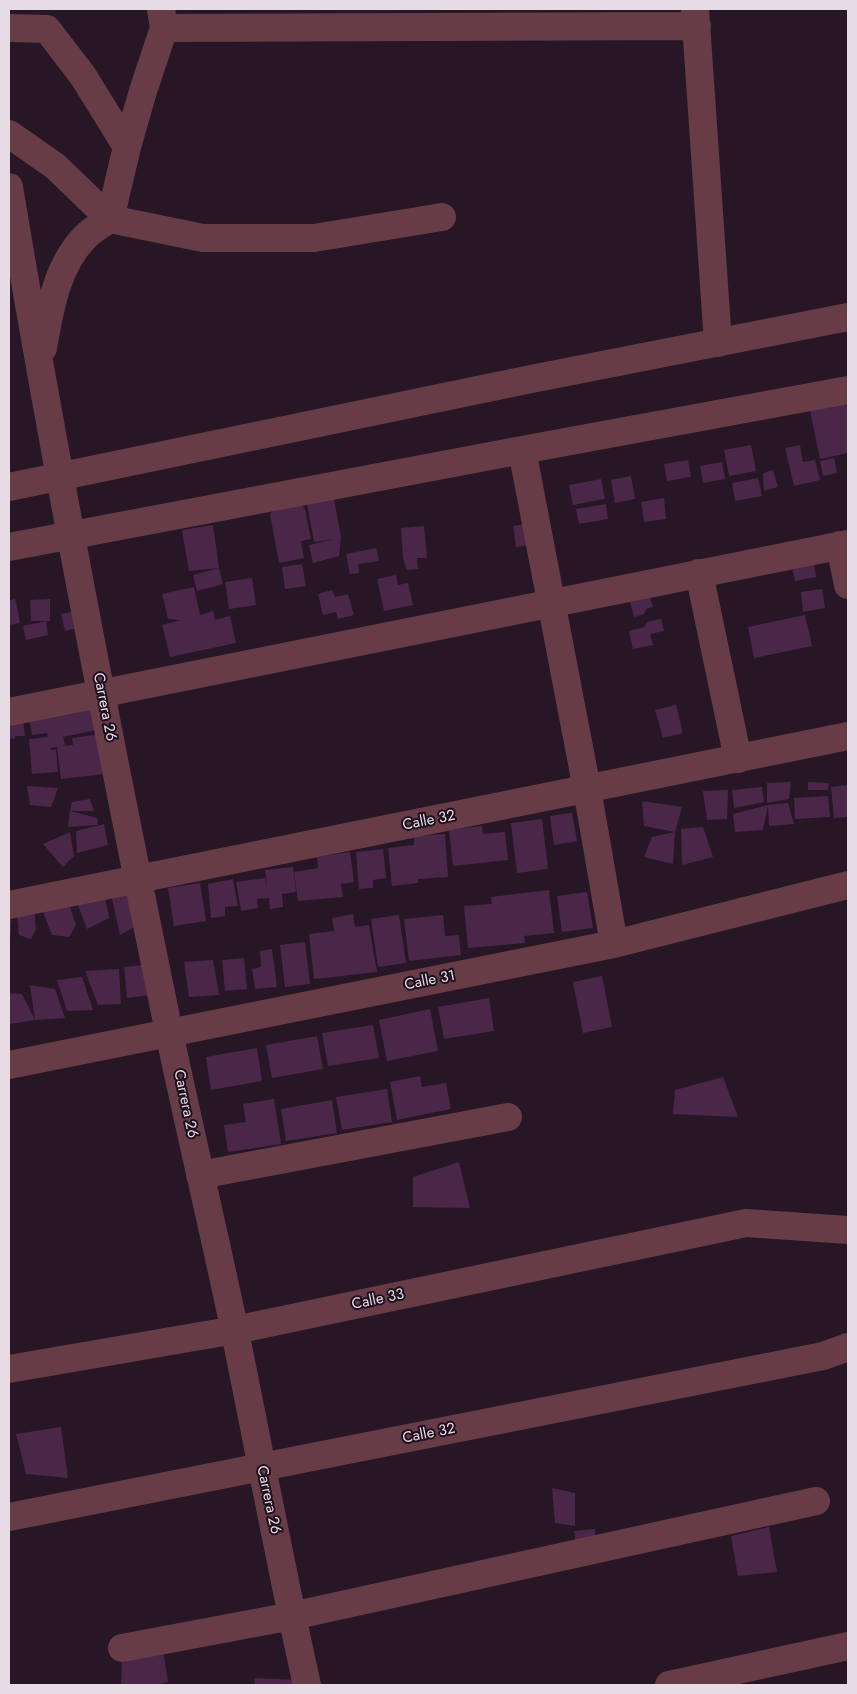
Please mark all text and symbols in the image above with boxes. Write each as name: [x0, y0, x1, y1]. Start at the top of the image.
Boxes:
street label: Carrera 26: [89, 671, 119, 743]
street label: Calle 32: [401, 807, 457, 835]
street label: Calle 31: [403, 967, 457, 995]
street label: Carrera 26: [169, 1068, 201, 1140]
street label: Calle 33: [350, 1286, 406, 1314]
street label: Calle 32: [401, 1420, 457, 1448]
street label: Carrera 26: [252, 1464, 284, 1536]

